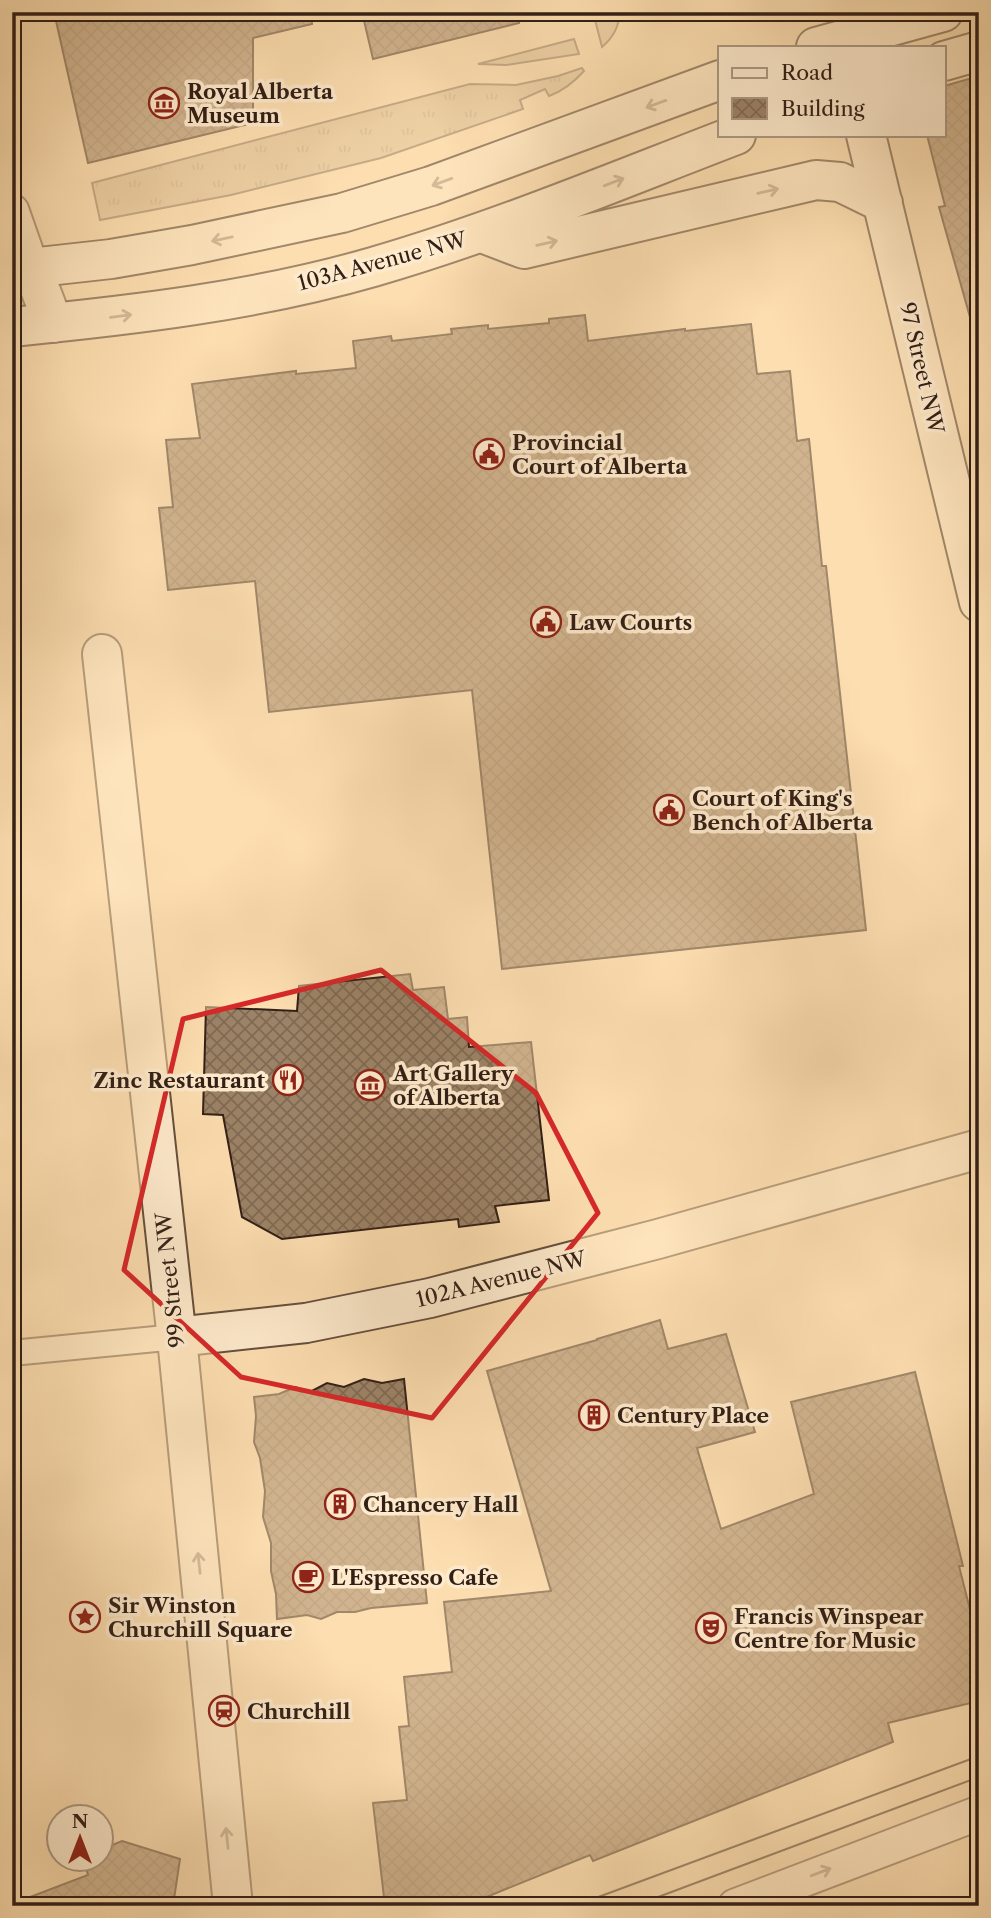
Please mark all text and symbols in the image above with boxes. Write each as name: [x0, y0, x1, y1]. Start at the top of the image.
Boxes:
legend: [718, 46, 946, 136]
text: Road: [781, 60, 833, 85]
place label: Royal Alberta Museum: [187, 79, 334, 128]
museum icon: Royal Alberta Museum: [147, 86, 181, 120]
text: Building: [781, 96, 866, 121]
one-way arrow: [645, 99, 667, 111]
one-way arrow: [603, 175, 624, 188]
one-way arrow: [431, 177, 453, 189]
one-way arrow: [756, 184, 779, 197]
street label: 103A Avenue NW: [295, 226, 470, 296]
one-way arrow: [211, 233, 234, 247]
one-way arrow: [535, 236, 558, 249]
street label: 97 Street NW: [895, 300, 949, 437]
one-way arrow: [109, 310, 132, 323]
place label: Provincial Court of Alberta: [512, 430, 688, 479]
public building icon: Provincial Court of Alberta: [472, 437, 506, 471]
public building icon: Law Courts: [529, 605, 563, 639]
place label: Law Courts: [569, 610, 692, 635]
place label: Court of King's Bench of Alberta: [692, 786, 874, 835]
public building icon: Court of King's Bench of Alberta: [652, 793, 686, 827]
place label: Art Gallery of Alberta: [392, 1061, 515, 1110]
restaurant icon: Zinc Restaurant: [271, 1063, 305, 1097]
place label: Zinc Restaurant: [93, 1068, 266, 1093]
museum icon: Art Gallery of Alberta: [353, 1068, 387, 1102]
street label: 99 Street NW: [150, 1210, 190, 1349]
street label: 102A Avenue NW: [413, 1246, 590, 1312]
building icon: Century Place: [577, 1398, 611, 1432]
place label: Century Place: [617, 1403, 769, 1428]
building icon: Chancery Hall: [323, 1487, 357, 1521]
place label: Chancery Hall: [363, 1492, 519, 1517]
one-way arrow: [192, 1552, 205, 1575]
cafe icon: L'Espresso Cafe: [291, 1560, 325, 1594]
place label: L'Espresso Cafe: [331, 1565, 498, 1590]
place label: Sir Winston Churchill Square: [108, 1593, 293, 1642]
place icon: Sir Winston Churchill Square: [68, 1600, 102, 1634]
place label: Francis Winspear Centre for Music: [734, 1604, 924, 1653]
theatre icon: Francis Winspear Centre for Music: [694, 1611, 728, 1645]
station icon: Churchill: [207, 1694, 241, 1728]
place label: Churchill: [247, 1699, 350, 1724]
north arrow: [46, 1802, 116, 1872]
text: N: [72, 1810, 88, 1833]
one-way arrow: [220, 1827, 233, 1850]
one-way arrow: [810, 1865, 832, 1878]

